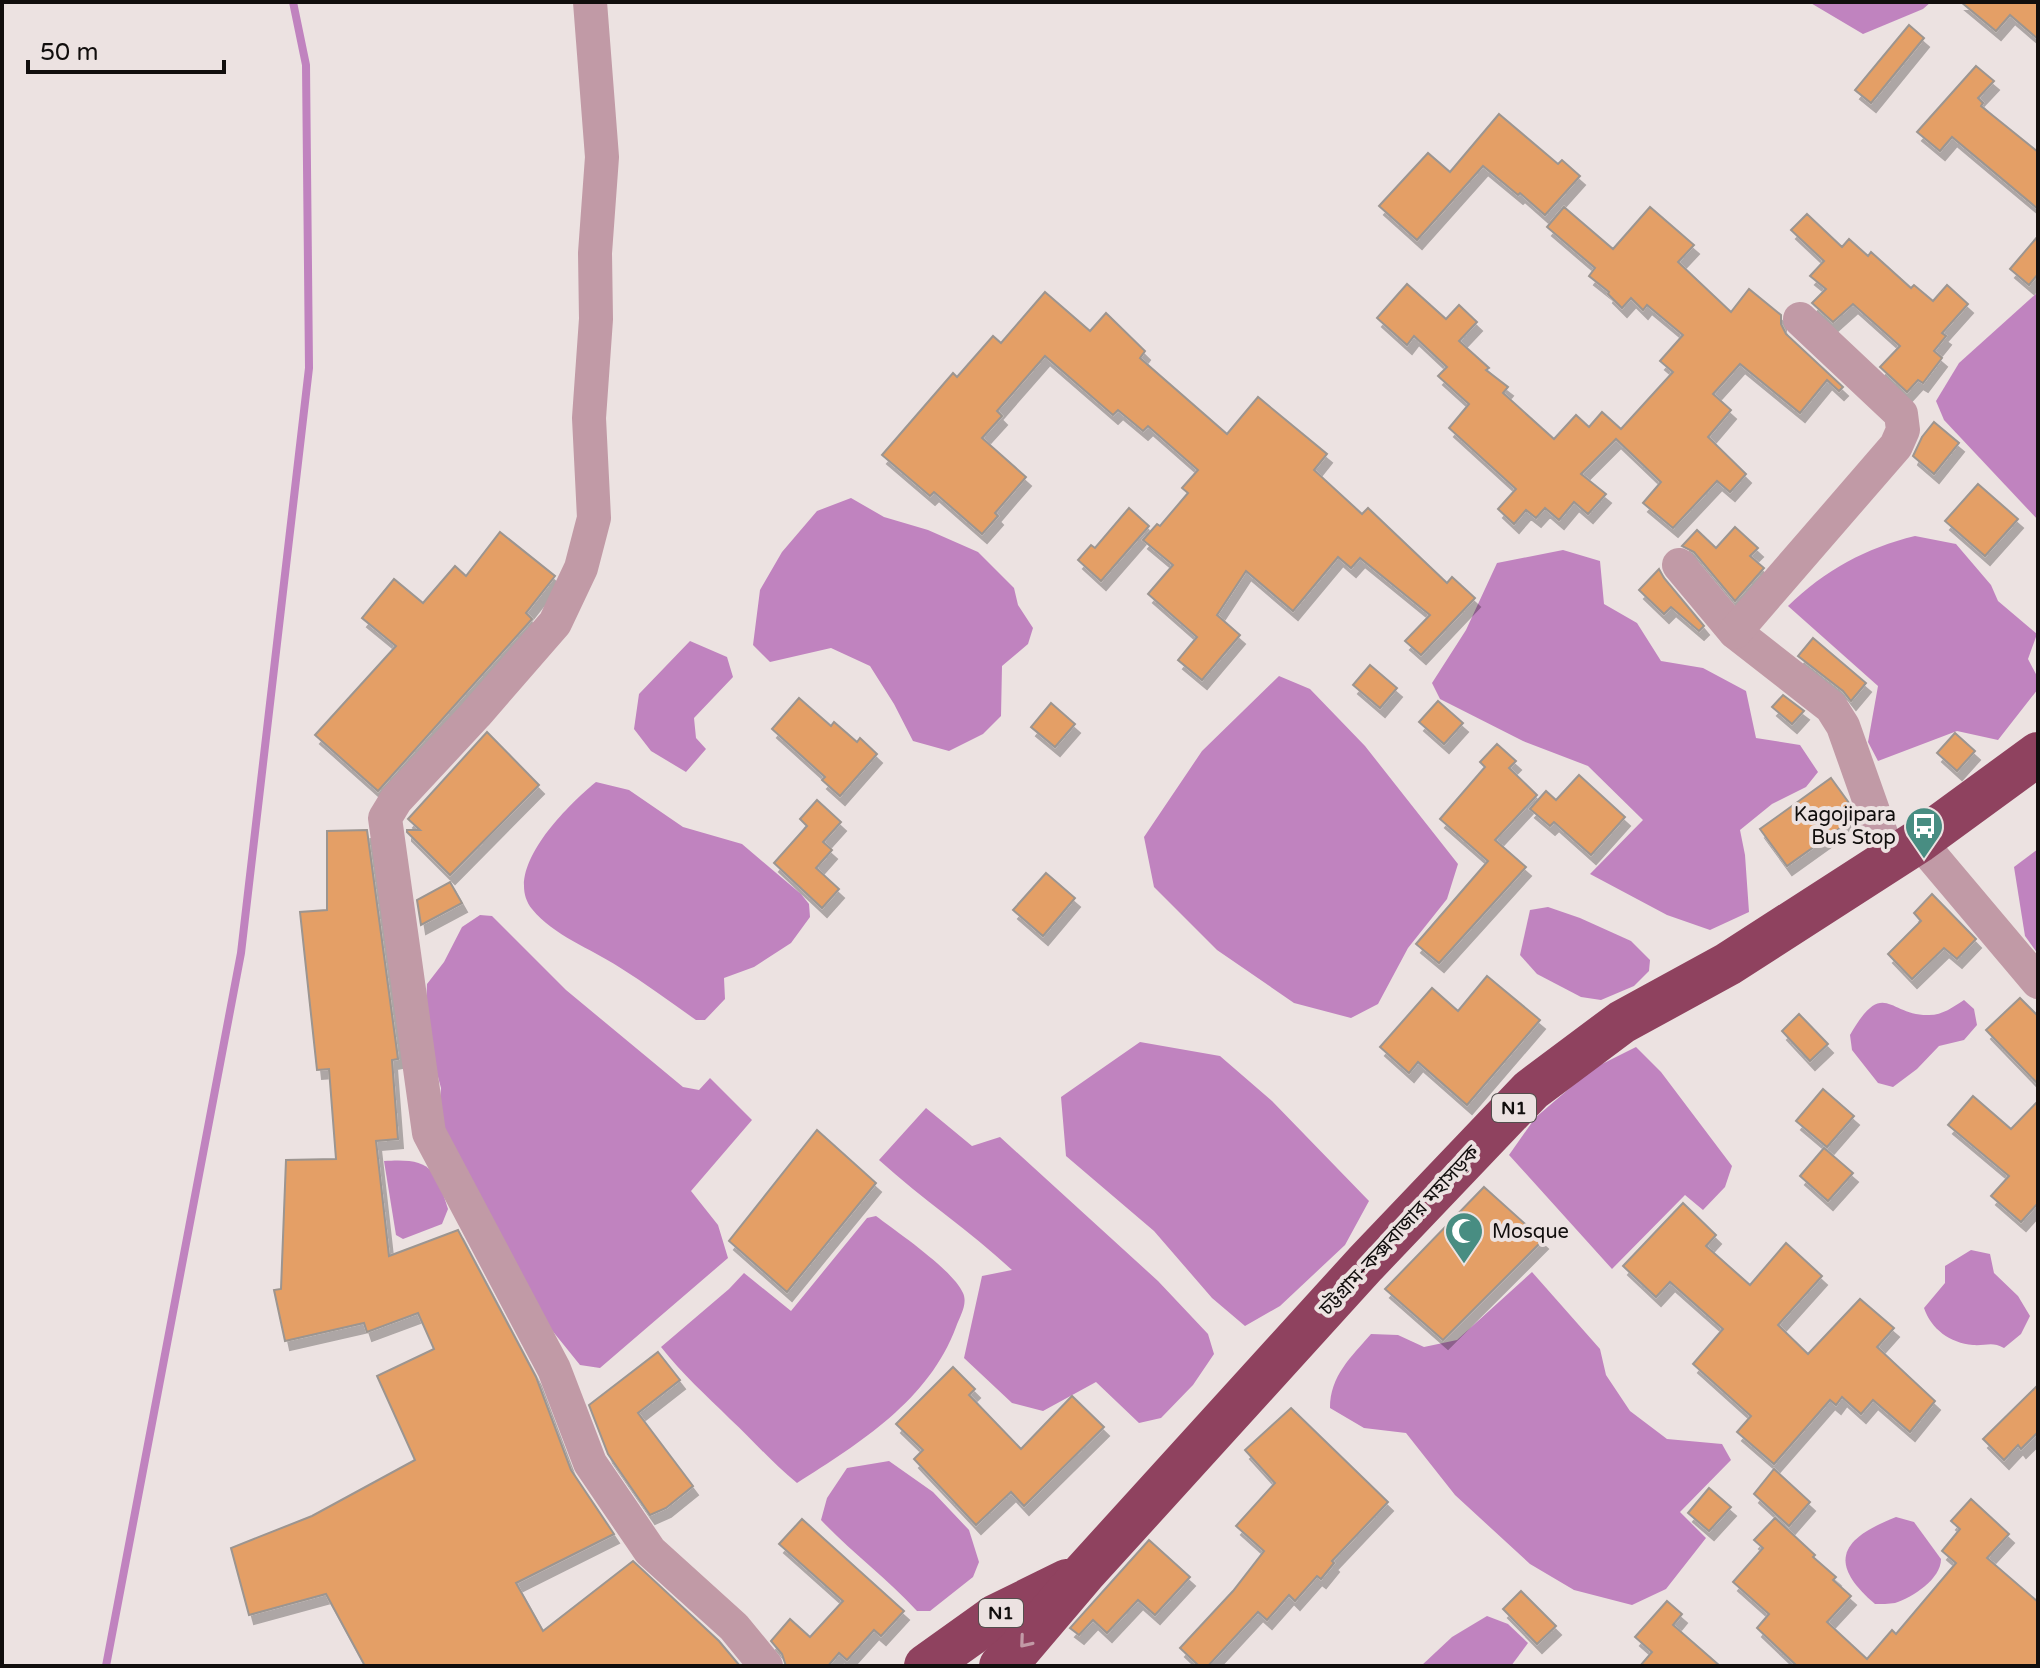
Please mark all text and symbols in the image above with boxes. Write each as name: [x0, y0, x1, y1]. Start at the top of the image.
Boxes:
scale bar: [28, 24, 224, 74]
text: 50 m: [40, 38, 98, 67]
place label: Kagojipara Bus Stop: [1794, 803, 1896, 850]
bus stop icon: Kagojipara Bus Stop: [1903, 805, 1945, 860]
road number: N1: [1492, 1094, 1536, 1122]
street label: চট্টগ্রাম-কক্সবাজার মহাসড়ক: [1313, 1139, 1485, 1321]
mosque icon: Mosque: [1443, 1210, 1485, 1265]
place label: Mosque: [1492, 1220, 1569, 1244]
road number: N1: [979, 1599, 1023, 1627]
one-way arrow: [1020, 1633, 1035, 1647]

